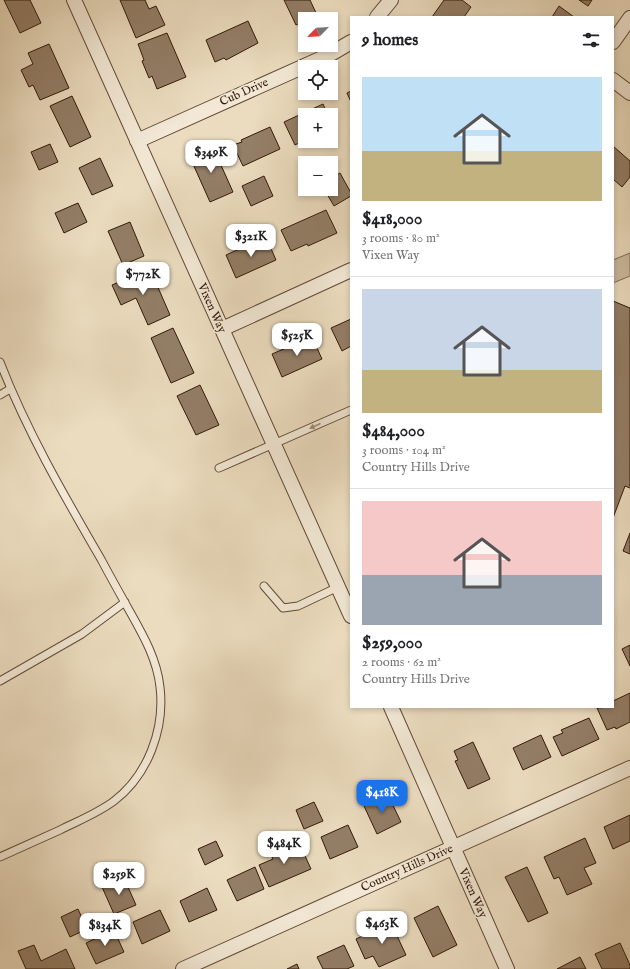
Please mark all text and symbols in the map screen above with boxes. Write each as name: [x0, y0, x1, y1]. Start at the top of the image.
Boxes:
north arrow: [298, 12, 338, 52]
map controls: [298, 12, 338, 196]
icon: filters: [580, 29, 602, 51]
text: 9 homes: [362, 30, 418, 51]
button: locate: [298, 60, 338, 100]
street label: Cub Drive: [217, 74, 271, 109]
icon: home: [446, 103, 518, 175]
button: +: [298, 108, 338, 148]
pin: $349K: [183, 140, 239, 174]
text: $349K: [194, 144, 228, 161]
button: −: [298, 156, 338, 196]
text: $418,000: [362, 209, 422, 230]
pin: $321K: [223, 224, 279, 258]
text: $321K: [235, 228, 267, 245]
text: 3 rooms · 80 m²: [362, 230, 440, 247]
text: Vixen Way: [362, 247, 419, 264]
pin: $772K: [115, 262, 171, 296]
text: $772K: [126, 266, 160, 283]
street label: Vixen Way: [194, 280, 230, 335]
icon: home: [446, 315, 518, 387]
pin: $525K: [269, 323, 325, 357]
text: $525K: [281, 327, 313, 344]
text: $484,000: [362, 421, 425, 442]
one-way arrow: [309, 423, 321, 429]
text: 3 rooms · 104 m²: [362, 442, 446, 459]
text: Country Hills Drive: [362, 459, 470, 476]
icon: home: [446, 527, 518, 599]
text: $259,000: [362, 633, 423, 654]
text: 2 rooms · 62 m²: [362, 654, 441, 671]
text: Country Hills Drive: [362, 671, 470, 688]
pin: $418K: [354, 780, 410, 814]
text: $418K: [366, 784, 398, 801]
pin: $484K: [256, 831, 312, 865]
text: $484K: [267, 835, 301, 852]
street label: Country Hills Drive: [358, 841, 456, 895]
pin: $259K: [91, 862, 147, 896]
street label: Vixen Way: [455, 865, 491, 920]
text: $259K: [102, 866, 136, 883]
pin: $463K: [354, 911, 410, 945]
pin: $834K: [77, 913, 133, 947]
text: $463K: [365, 915, 399, 932]
text: $834K: [89, 917, 121, 934]

